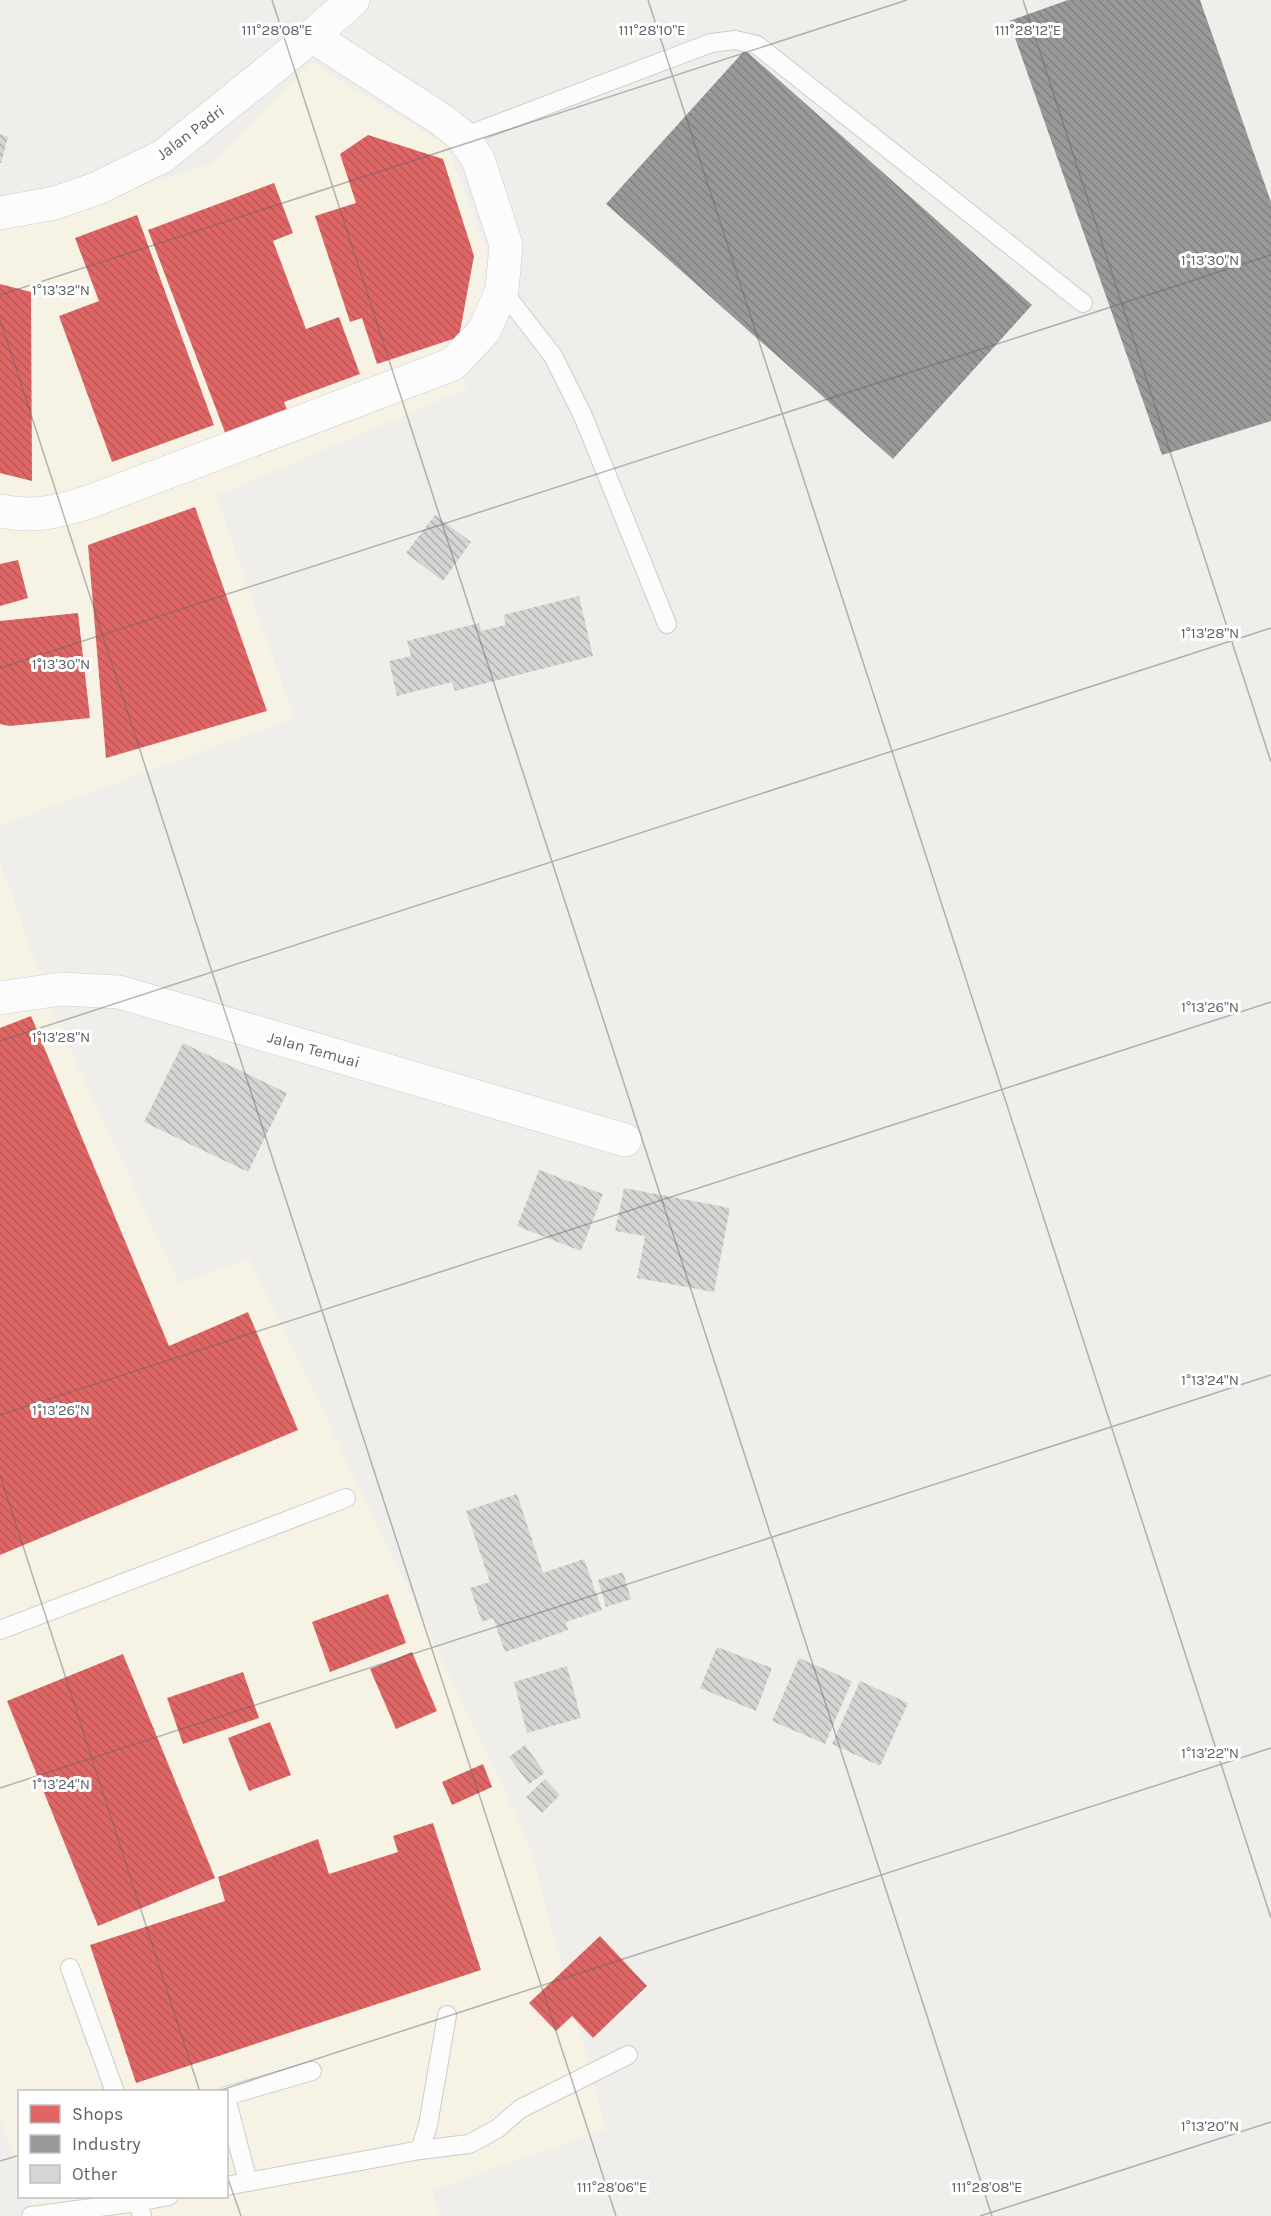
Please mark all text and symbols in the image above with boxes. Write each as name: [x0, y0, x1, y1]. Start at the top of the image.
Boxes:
text: 111°28'08"E: [241, 21, 313, 39]
text: 111°28'10"E: [619, 21, 685, 39]
text: 111°28'12"E: [995, 21, 1061, 39]
street label: Jalan Padri: [153, 101, 228, 164]
text: 1°13'30"N: [1181, 251, 1239, 269]
text: 1°13'32"N: [32, 281, 90, 299]
text: 1°13'28"N: [1181, 624, 1239, 642]
text: 1°13'30"N: [32, 655, 90, 673]
text: 1°13'26"N: [1181, 998, 1239, 1016]
street label: Jalan Temuai: [265, 1027, 362, 1072]
text: 1°13'28"N: [32, 1028, 90, 1046]
text: 1°13'24"N: [1181, 1371, 1239, 1389]
text: 1°13'26"N: [32, 1401, 90, 1419]
text: 1°13'22"N: [1181, 1744, 1239, 1762]
text: 1°13'24"N: [32, 1775, 90, 1793]
legend: [18, 2090, 228, 2198]
text: Shops: [72, 2103, 124, 2125]
text: 1°13'20"N: [1181, 2117, 1239, 2135]
text: Industry: [72, 2133, 141, 2155]
text: Other: [72, 2163, 117, 2185]
text: 111°28'06"E: [577, 2178, 647, 2196]
text: 111°28'08"E: [951, 2178, 1023, 2196]

